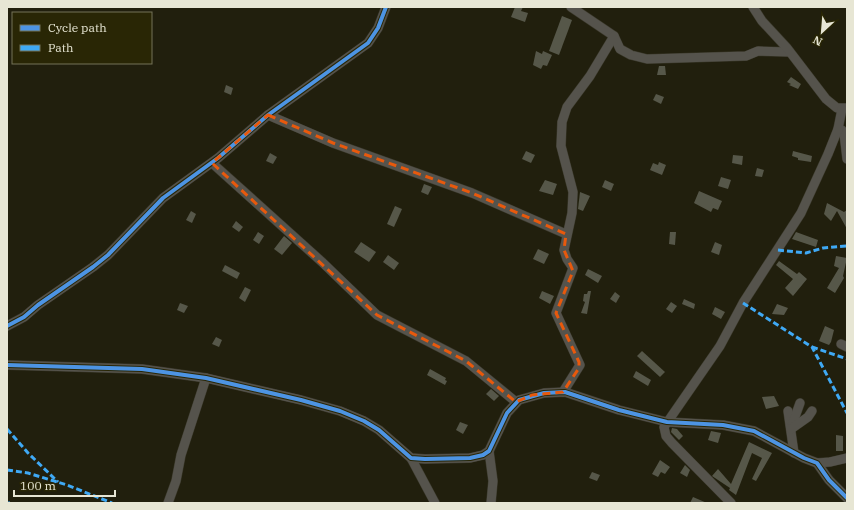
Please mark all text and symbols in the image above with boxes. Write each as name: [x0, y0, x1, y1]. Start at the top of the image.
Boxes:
legend: [12, 12, 152, 64]
north arrow: [802, 12, 842, 52]
text: Cycle path: [48, 20, 107, 35]
text: N: [810, 33, 825, 49]
text: Path: [48, 40, 74, 55]
scale bar: [14, 472, 115, 498]
text: 100 m: [20, 478, 56, 493]

